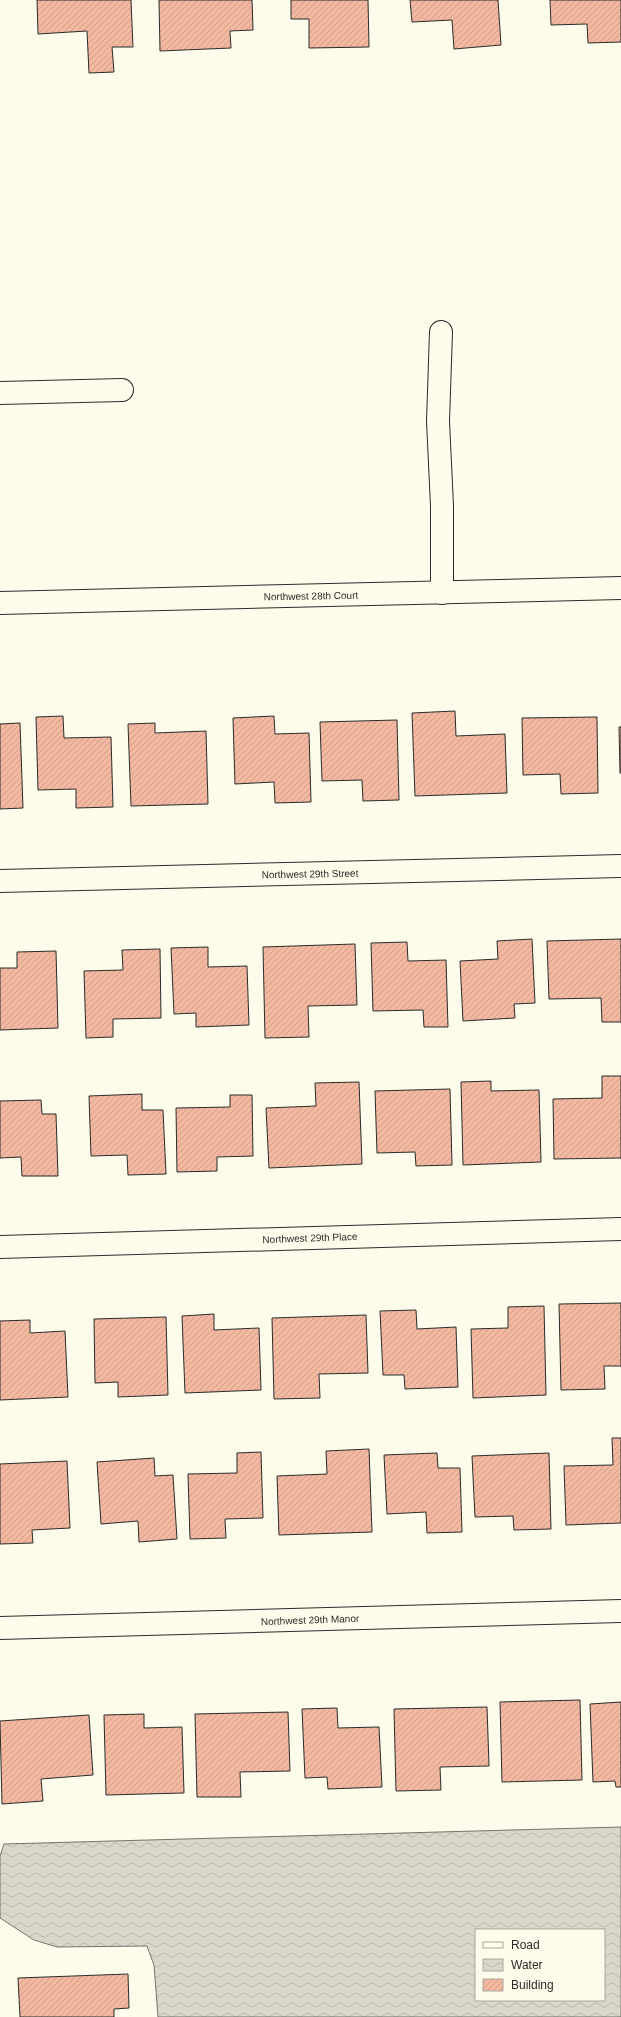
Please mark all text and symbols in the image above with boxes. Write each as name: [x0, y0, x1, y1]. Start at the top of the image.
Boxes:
street label: Northwest 28th Court: [264, 590, 359, 602]
street label: Northwest 29th Street: [262, 868, 359, 880]
street label: Northwest 29th Place: [262, 1231, 358, 1245]
street label: Northwest 29th Manor: [261, 1613, 360, 1627]
legend: [475, 1929, 605, 2001]
text: Road: [511, 1938, 540, 1952]
text: Water: [511, 1958, 543, 1972]
text: Building: [511, 1978, 554, 1992]

